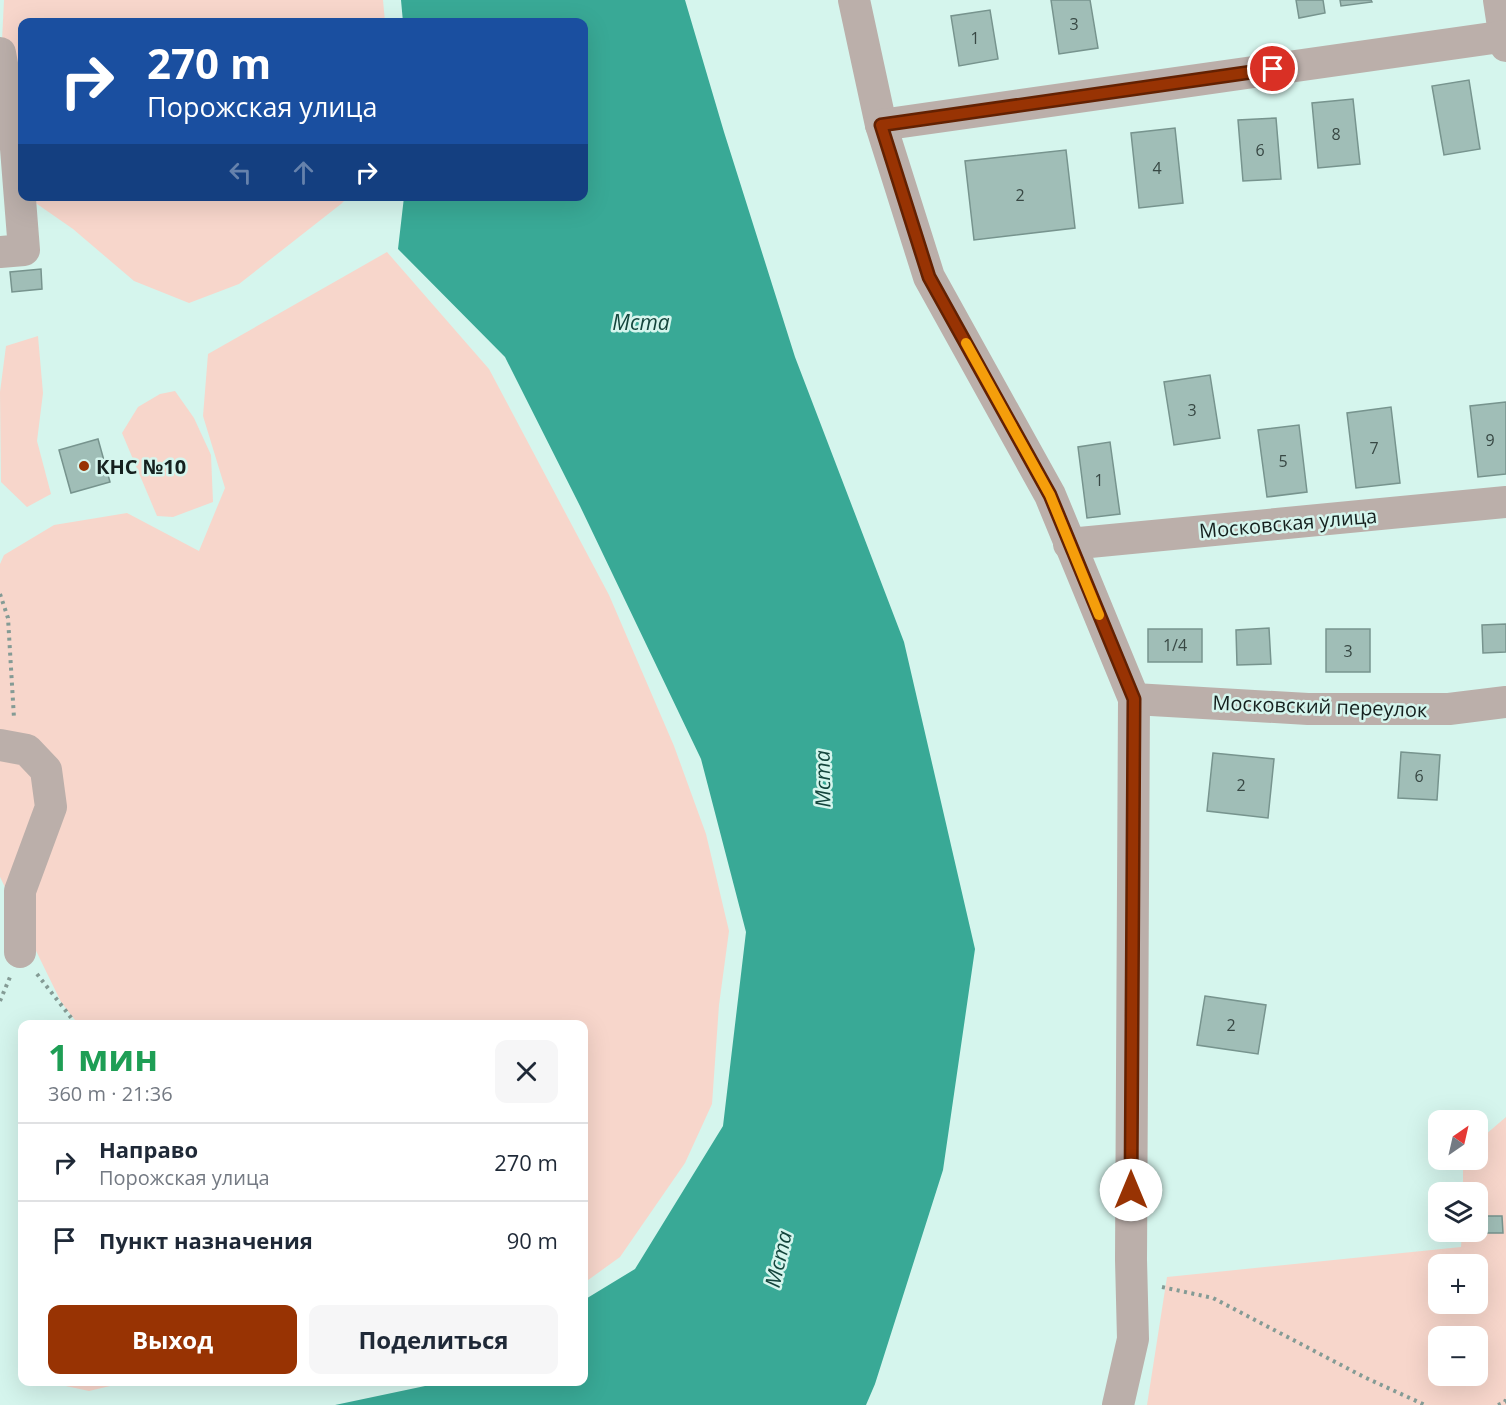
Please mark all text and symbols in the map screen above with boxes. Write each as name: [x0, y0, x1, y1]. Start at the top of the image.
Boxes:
house number: 3: [1069, 13, 1079, 35]
house number: 1: [970, 27, 980, 49]
text: 270 m: [147, 34, 271, 91]
icon: right: [48, 42, 126, 120]
pin: [1247, 43, 1298, 94]
icon: arrive: [1256, 52, 1289, 85]
text: Порожская улица: [147, 88, 377, 125]
house number: 8: [1331, 123, 1341, 145]
house number: 6: [1255, 139, 1265, 161]
icon: left: [224, 156, 257, 189]
icon: ahead: [287, 156, 320, 189]
icon: right: [350, 156, 383, 189]
house number: 4: [1152, 157, 1162, 179]
house number: 2: [1015, 184, 1025, 206]
water label: Мста: [612, 308, 670, 336]
house number: 3: [1187, 399, 1197, 421]
house number: 9: [1485, 429, 1495, 451]
house number: 7: [1369, 437, 1379, 459]
house number: 5: [1278, 450, 1288, 472]
place label: КНС №10: [96, 453, 186, 480]
marker: КНС №10: [77, 459, 91, 473]
house number: 1: [1094, 469, 1104, 491]
street label: Московская улица: [1198, 502, 1378, 544]
house number: 1/4: [1163, 634, 1187, 656]
house number: 3: [1343, 640, 1353, 662]
street label: Московский переулок: [1212, 689, 1429, 723]
water label: Мста: [808, 750, 836, 808]
house number: 6: [1414, 765, 1424, 787]
house number: 2: [1236, 774, 1246, 796]
house number: 2: [1226, 1014, 1236, 1036]
text: 1 мин: [48, 1033, 158, 1082]
button: close: [495, 1040, 558, 1103]
text: 360 m · 21:36: [48, 1080, 173, 1107]
north arrow: [1428, 1110, 1488, 1170]
map controls: [1428, 1110, 1488, 1386]
text: Направо: [99, 1134, 198, 1164]
icon: right: [48, 1146, 81, 1179]
text: 270 m: [494, 1147, 558, 1177]
position arrow: [1099, 1158, 1163, 1222]
text: Порожская улица: [99, 1164, 270, 1191]
button: layers: [1428, 1182, 1488, 1242]
icon: arrive: [48, 1224, 81, 1257]
text: Пункт назначения: [99, 1225, 313, 1255]
text: 90 m: [507, 1225, 558, 1255]
water label: Мста: [758, 1228, 798, 1290]
button: +: [1428, 1254, 1488, 1314]
button: Выход: [48, 1305, 297, 1374]
button: Поделиться: [309, 1305, 558, 1374]
button: −: [1428, 1326, 1488, 1386]

